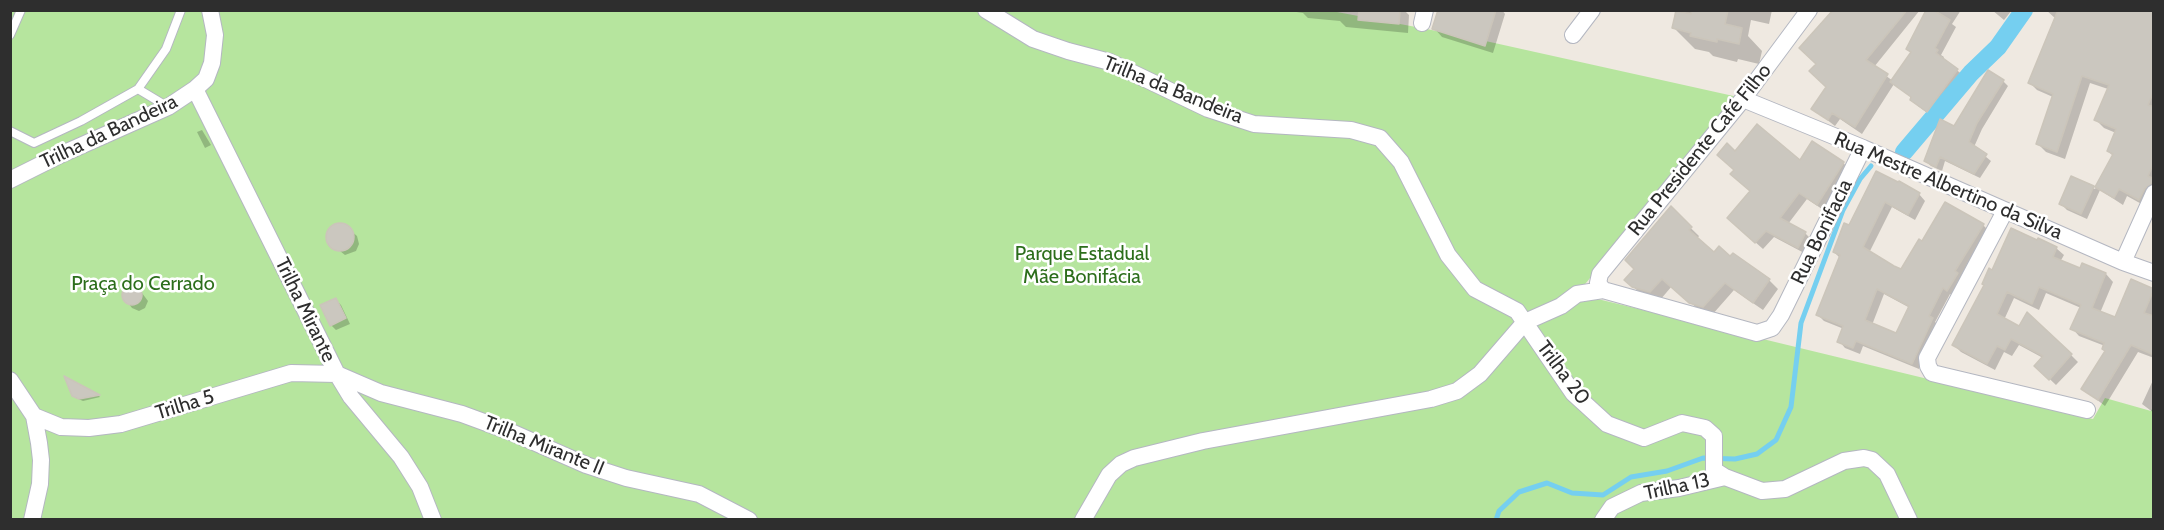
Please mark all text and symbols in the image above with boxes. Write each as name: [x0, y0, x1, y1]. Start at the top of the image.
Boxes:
street label: Trilha da Bandeira: [1100, 51, 1246, 129]
street label: Rua Presidente Café Filho: [1623, 59, 1777, 241]
street label: Trilha da Bandeira: [37, 90, 181, 174]
street label: Rua Mestre Albertino da Silva: [1830, 127, 2066, 245]
street label: Rua Bonifacia: [1786, 176, 1858, 288]
park label: Parque Estadual Mãe Bonifácia: [1015, 242, 1149, 289]
street label: Trilha Mirante: [269, 254, 341, 366]
park label: Praça do Cerrado: [71, 272, 215, 296]
street label: Trilha 20: [1531, 336, 1595, 410]
street label: Trilha 5: [153, 385, 217, 425]
street label: Trilha Mirante II: [480, 411, 608, 481]
street label: Trilha 13: [1642, 468, 1712, 506]

